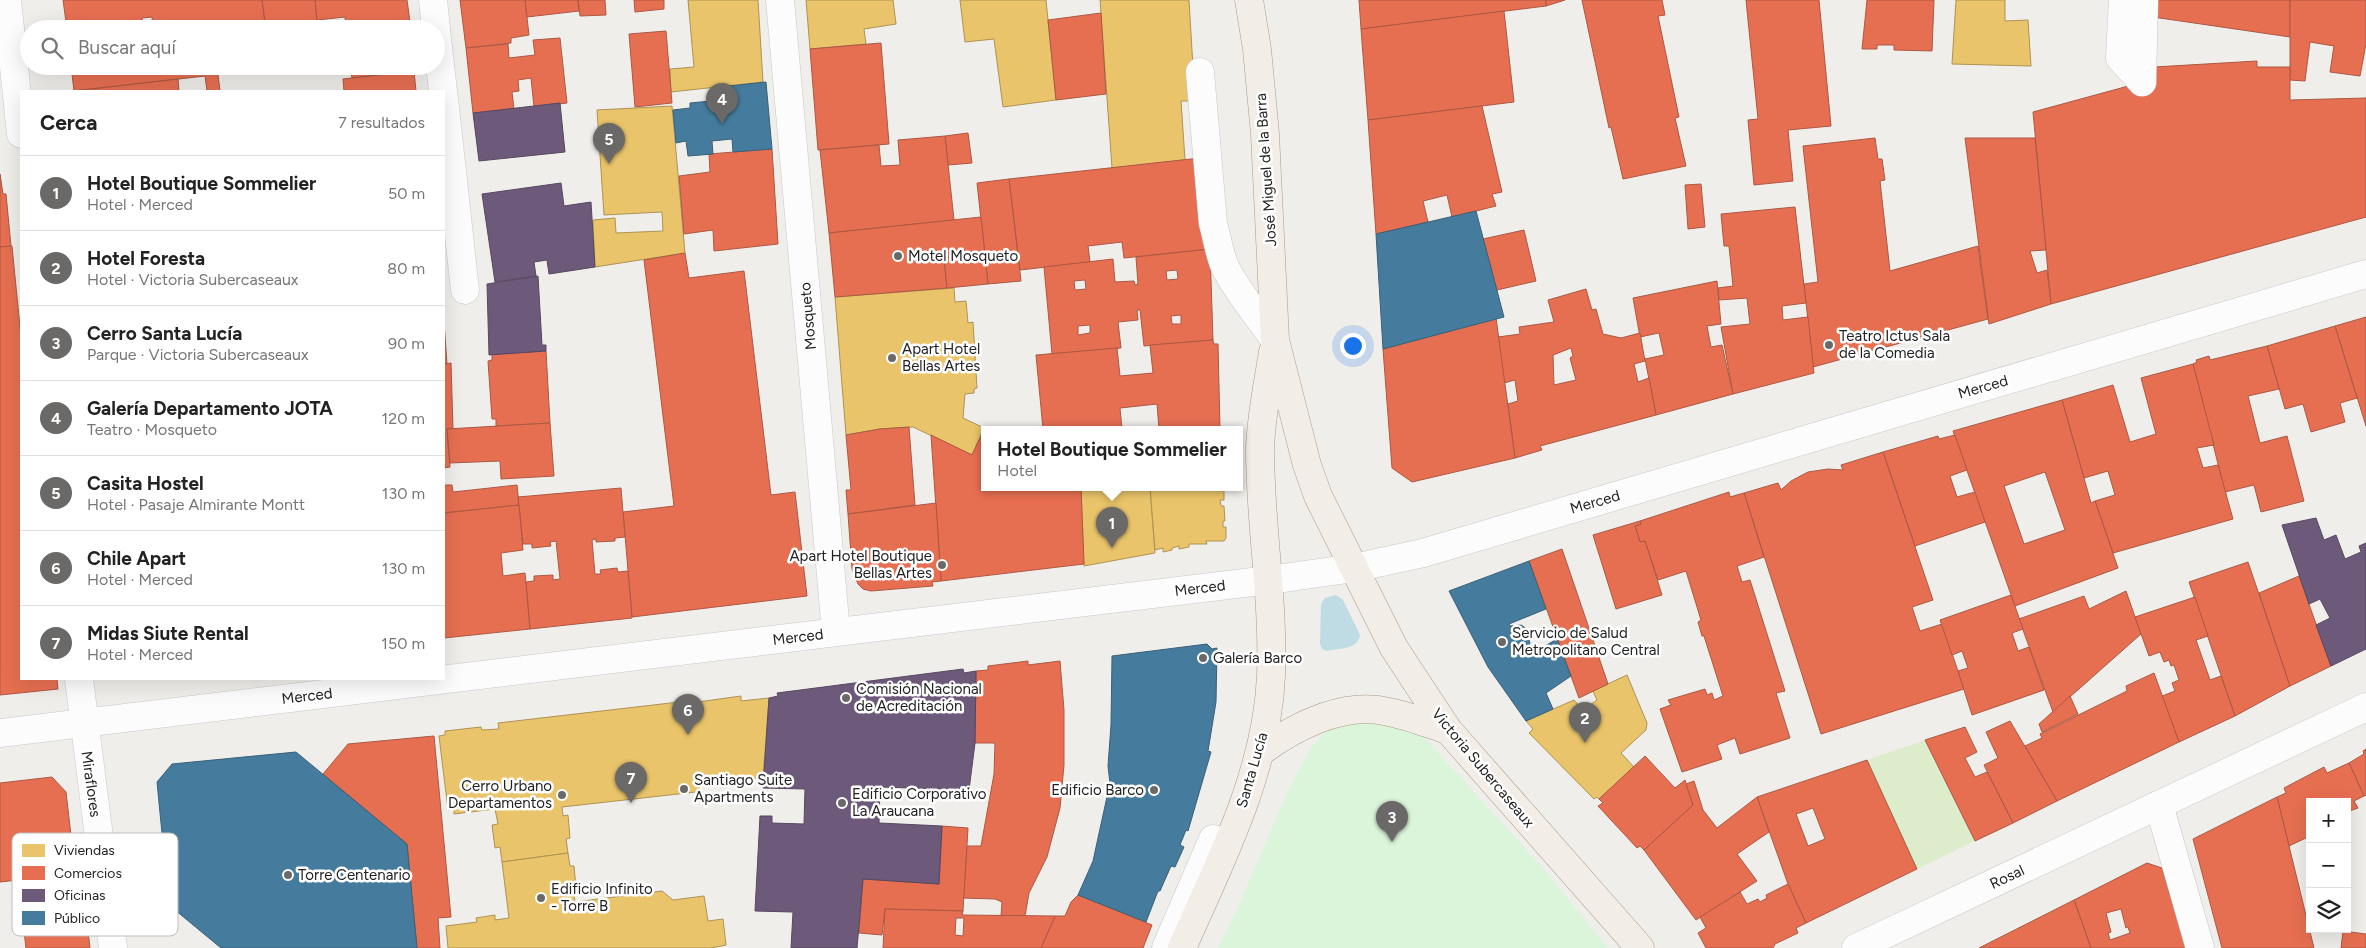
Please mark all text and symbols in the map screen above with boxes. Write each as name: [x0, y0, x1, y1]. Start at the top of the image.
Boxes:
search box: [20, 20, 445, 75]
icon: search: [38, 34, 66, 62]
text: Buscar aquí: [78, 36, 176, 59]
pin: 4: [706, 83, 738, 124]
street label: José Miguel de la Barra: [1252, 93, 1280, 247]
text: Cerca: [40, 110, 97, 135]
text: 7 resultados: [338, 113, 425, 132]
pin: 5: [593, 123, 625, 164]
text: Hotel Boutique Sommelier: [87, 172, 316, 195]
text: 1: [53, 184, 59, 203]
text: 50 m: [388, 184, 425, 203]
text: Hotel · Merced: [87, 195, 193, 214]
text: Hotel Foresta: [87, 247, 205, 270]
place label: Motel Mosqueto: [908, 247, 1018, 265]
marker: Motel Mosqueto: [892, 250, 904, 262]
text: 2: [51, 259, 61, 278]
text: 80 m: [387, 259, 425, 278]
text: Hotel · Victoria Subercaseaux: [87, 270, 298, 289]
street label: Mosqueto: [796, 281, 820, 351]
text: Cerro Santa Lucía: [87, 322, 242, 345]
place label: Teatro Ictus Sala de la Comedia: [1839, 327, 1950, 362]
your location: [1340, 333, 1366, 359]
text: 3: [52, 334, 60, 353]
text: 90 m: [388, 334, 425, 353]
marker: Teatro Ictus Sala de la Comedia: [1823, 339, 1835, 351]
place label: Apart Hotel Bellas Artes: [902, 340, 980, 375]
text: Parque · Victoria Subercaseaux: [87, 345, 309, 364]
marker: Apart Hotel Bellas Artes: [886, 352, 898, 364]
street label: Merced: [1956, 371, 2010, 403]
text: Galería Departamento JOTA: [87, 397, 333, 420]
text: 4: [51, 409, 61, 428]
text: 120 m: [382, 409, 425, 428]
text: Teatro · Mosqueto: [87, 420, 217, 439]
popup: [981, 426, 1243, 491]
text: Hotel Boutique Sommelier: [997, 438, 1227, 461]
text: Hotel: [997, 461, 1037, 480]
text: Casita Hostel: [87, 472, 204, 495]
text: 5: [51, 484, 61, 503]
text: 130 m: [382, 484, 425, 503]
street label: Merced: [1568, 486, 1622, 518]
text: Hotel · Pasaje Almirante Montt: [87, 495, 305, 514]
pin: 1: [1096, 507, 1128, 548]
text: Chile Apart: [87, 547, 186, 570]
place label: Apart Hotel Boutique Bellas Artes: [789, 547, 932, 582]
text: 6: [51, 559, 61, 578]
text: 130 m: [382, 559, 425, 578]
marker: Apart Hotel Boutique Bellas Artes: [936, 559, 948, 571]
text: Hotel · Merced: [87, 570, 193, 589]
street label: Merced: [1174, 576, 1226, 600]
text: Midas Siute Rental: [87, 622, 249, 645]
place label: Servicio de Salud Metropolitano Central: [1512, 624, 1660, 659]
street label: Merced: [772, 625, 824, 649]
text: 7: [52, 634, 60, 653]
text: 150 m: [381, 634, 425, 653]
marker: Servicio de Salud Metropolitano Central: [1496, 636, 1508, 648]
text: Hotel · Merced: [87, 645, 193, 664]
place label: Galería Barco: [1213, 649, 1302, 667]
marker: Galería Barco: [1197, 652, 1209, 664]
place label: Comisión Nacional de Acreditación: [856, 680, 982, 715]
street label: Merced: [281, 684, 333, 708]
marker: Comisión Nacional de Acreditación: [840, 692, 852, 704]
pin: 6: [672, 694, 704, 735]
pin: 2: [1569, 702, 1601, 743]
street label: Victoria Subercaseaux: [1428, 705, 1538, 831]
street label: Santa Lucía: [1233, 730, 1271, 810]
street label: Miraflores: [77, 750, 105, 818]
pin: 7: [615, 762, 647, 803]
place label: Santiago Suite Apartments: [694, 771, 792, 806]
place label: Cerro Urbano Departamentos: [448, 777, 552, 812]
place label: Edificio Barco: [1051, 781, 1144, 799]
marker: Santiago Suite Apartments: [678, 783, 690, 795]
marker: Edificio Barco: [1148, 784, 1160, 796]
place label: Edificio Corporativo La Araucana: [852, 785, 987, 820]
marker: Cerro Urbano Departamentos: [556, 789, 568, 801]
marker: Edificio Corporativo La Araucana: [836, 797, 848, 809]
map controls: [2306, 798, 2351, 933]
button: +: [2306, 798, 2351, 843]
pin: 3: [1376, 801, 1408, 842]
legend: [12, 833, 178, 936]
text: Viviendas: [54, 842, 115, 859]
button: −: [2306, 843, 2351, 888]
street label: Rosal: [1987, 861, 2027, 893]
text: Comercios: [54, 865, 122, 882]
place label: Torre Centenario: [298, 866, 411, 884]
marker: Torre Centenario: [282, 869, 294, 881]
place label: Edificio Infinito - Torre B: [551, 880, 653, 915]
text: Oficinas: [54, 887, 106, 904]
button: layers: [2306, 888, 2351, 933]
marker: Edificio Infinito - Torre B: [535, 892, 547, 904]
text: Público: [54, 910, 100, 927]

